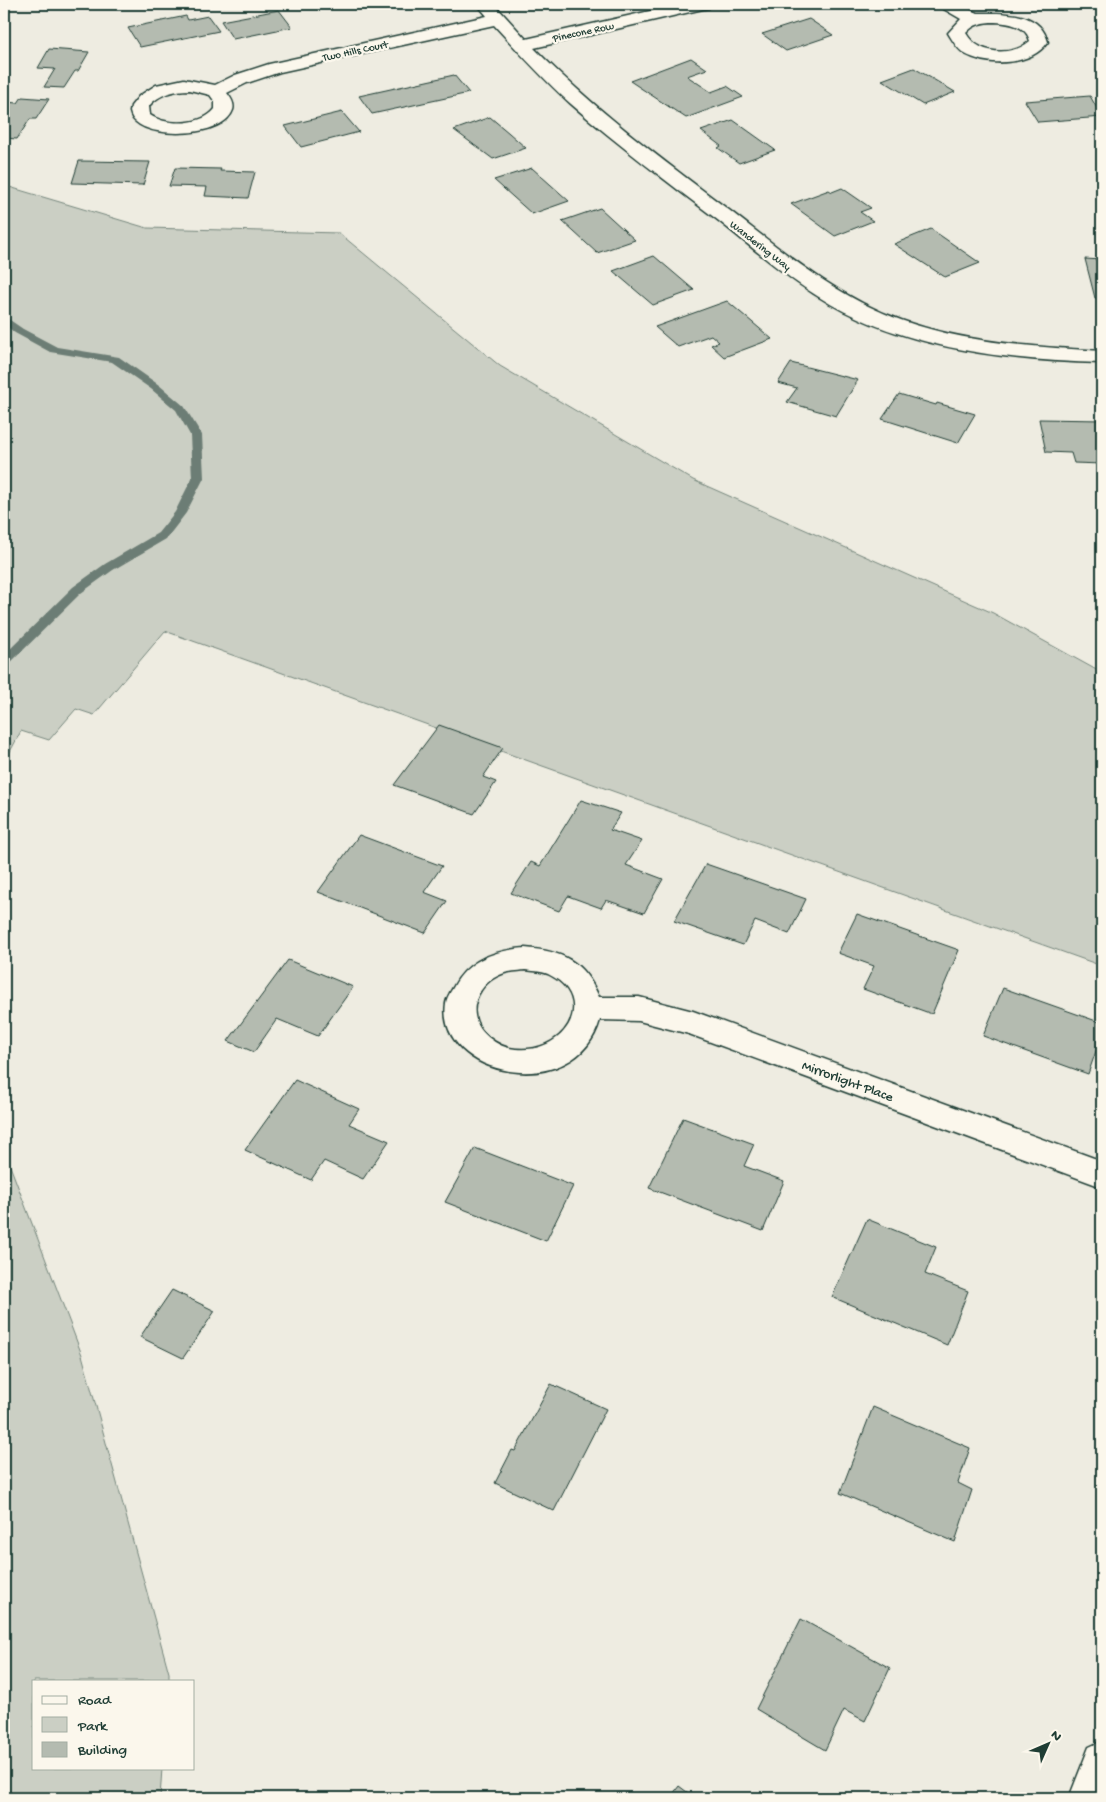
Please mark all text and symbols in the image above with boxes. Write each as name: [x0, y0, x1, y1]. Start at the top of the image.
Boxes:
street label: Pinecone Row: [551, 21, 616, 46]
street label: Two Hills Court: [321, 39, 391, 65]
street label: Wandering Way: [727, 219, 793, 274]
street label: Mirrorlight Place: [799, 1058, 896, 1107]
legend: [32, 1680, 195, 1770]
text: Road: [78, 1692, 112, 1710]
text: Park: [77, 1718, 108, 1736]
north arrow: [1024, 1720, 1074, 1770]
text: N: [1046, 1727, 1065, 1746]
text: Building: [77, 1742, 127, 1760]

